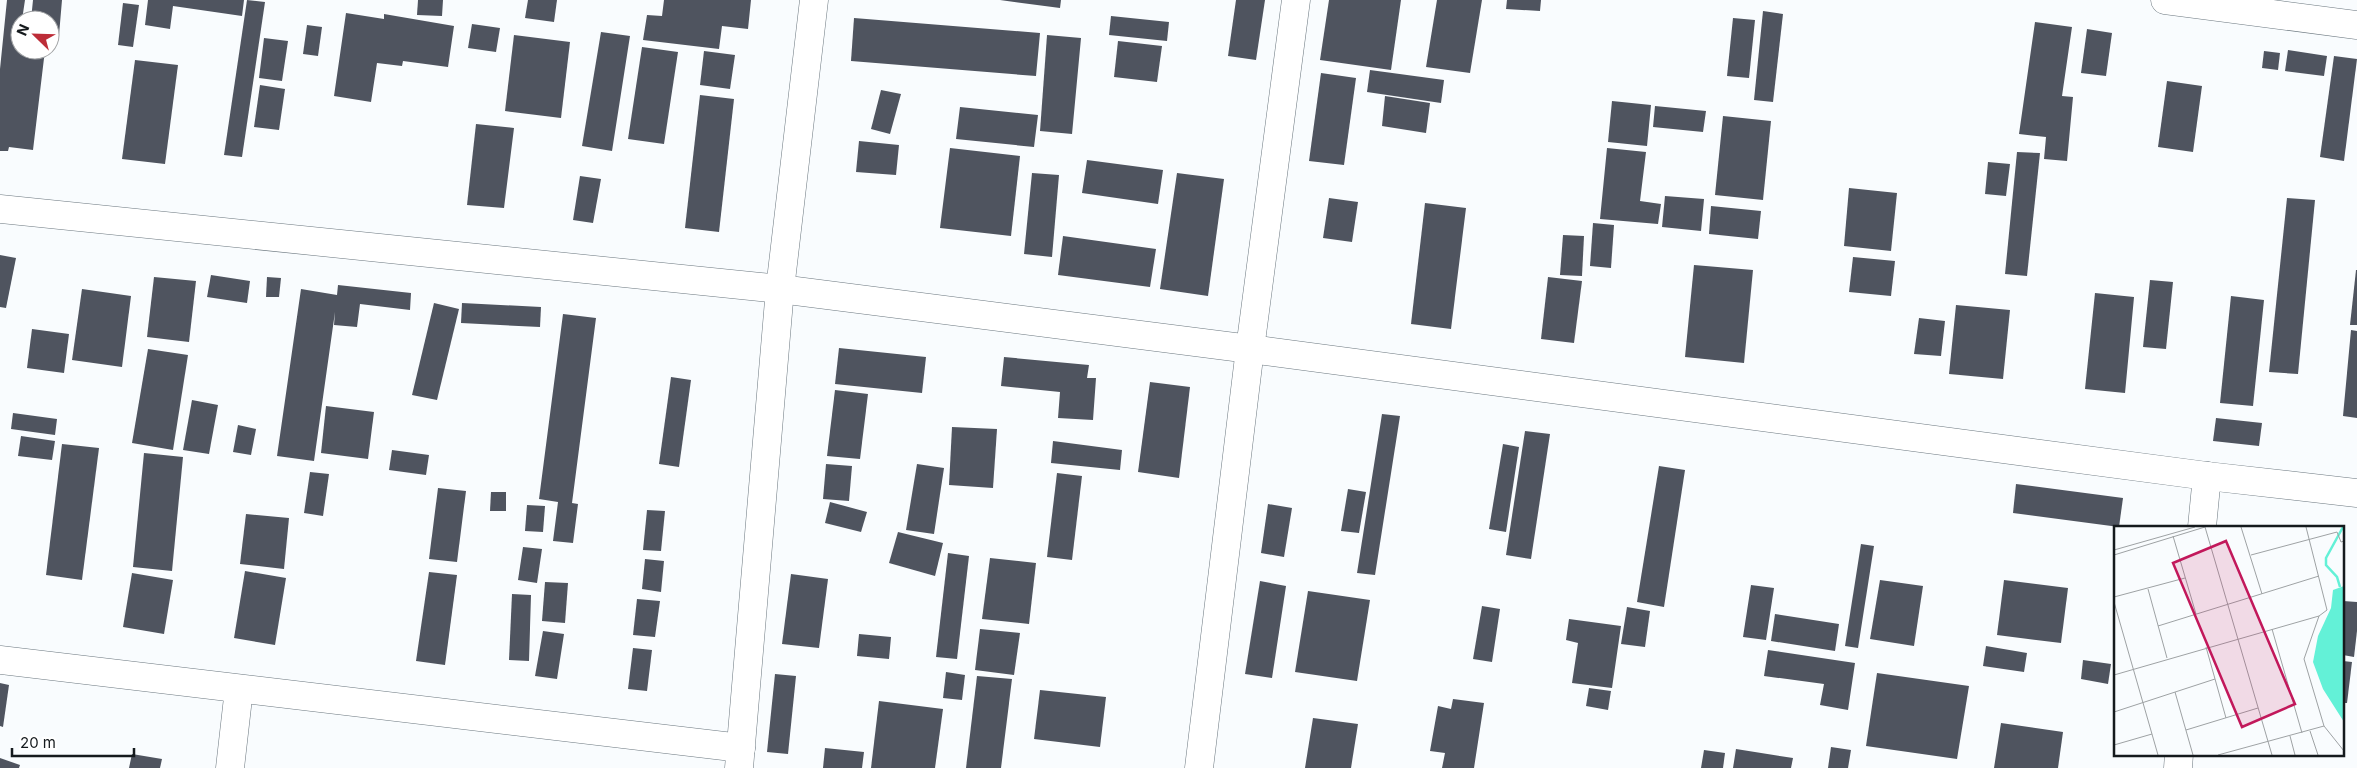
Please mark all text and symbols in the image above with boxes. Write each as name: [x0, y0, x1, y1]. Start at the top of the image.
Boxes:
north arrow: [10, 10, 60, 60]
text: N: [13, 21, 32, 38]
inset map: [2114, 526, 2344, 756]
scale bar: [12, 726, 135, 758]
text: 20 m: [20, 733, 56, 752]

